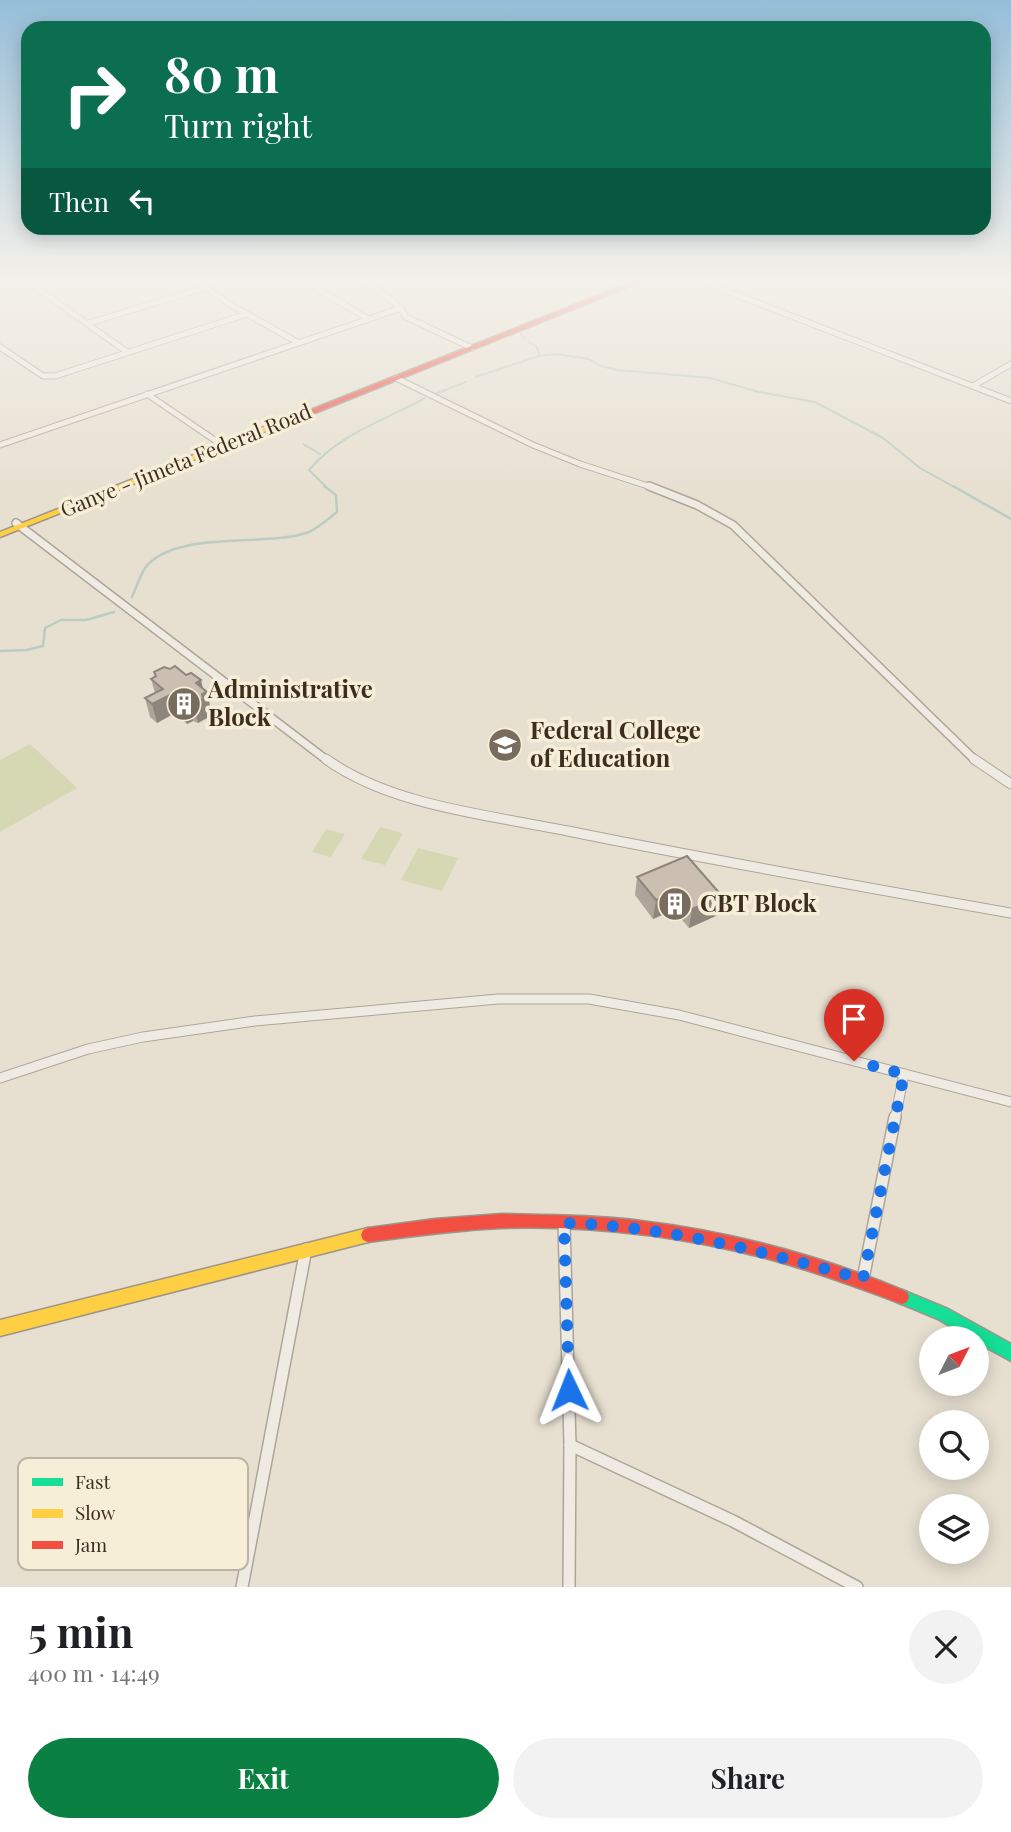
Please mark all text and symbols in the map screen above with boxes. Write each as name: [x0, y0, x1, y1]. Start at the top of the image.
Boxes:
text: 80 m: [164, 40, 279, 105]
icon: right: [49, 49, 140, 140]
text: Turn right: [164, 103, 312, 146]
icon: left: [123, 182, 161, 220]
text: Then: [49, 184, 109, 219]
street label: Ganye - Jimeta Federal Road: [56, 396, 315, 522]
place label: Administrative Block: [207, 672, 373, 732]
building icon: Administrative Block: [165, 685, 203, 723]
place label: Federal College of Education: [530, 713, 701, 773]
school or university icon: Federal College of Education: [486, 726, 524, 764]
building icon: CBT Block: [656, 885, 694, 923]
place label: CBT Block: [700, 886, 818, 918]
pin: [824, 989, 884, 1061]
icon: arrive: [835, 1000, 873, 1038]
north arrow: [919, 1326, 989, 1396]
map controls: [919, 1326, 989, 1564]
position arrow: [532, 1353, 606, 1427]
button: search: [919, 1410, 989, 1480]
legend: [18, 1458, 248, 1570]
text: Fast: [75, 1468, 111, 1494]
button: layers: [919, 1494, 989, 1564]
text: Slow: [75, 1499, 116, 1525]
text: Jam: [74, 1531, 107, 1557]
text: 5 min: [28, 1603, 133, 1659]
button: close: [909, 1610, 983, 1684]
text: 400 m · 14:49: [28, 1657, 160, 1688]
button: Exit: [28, 1738, 499, 1818]
button: Share: [513, 1738, 983, 1818]

